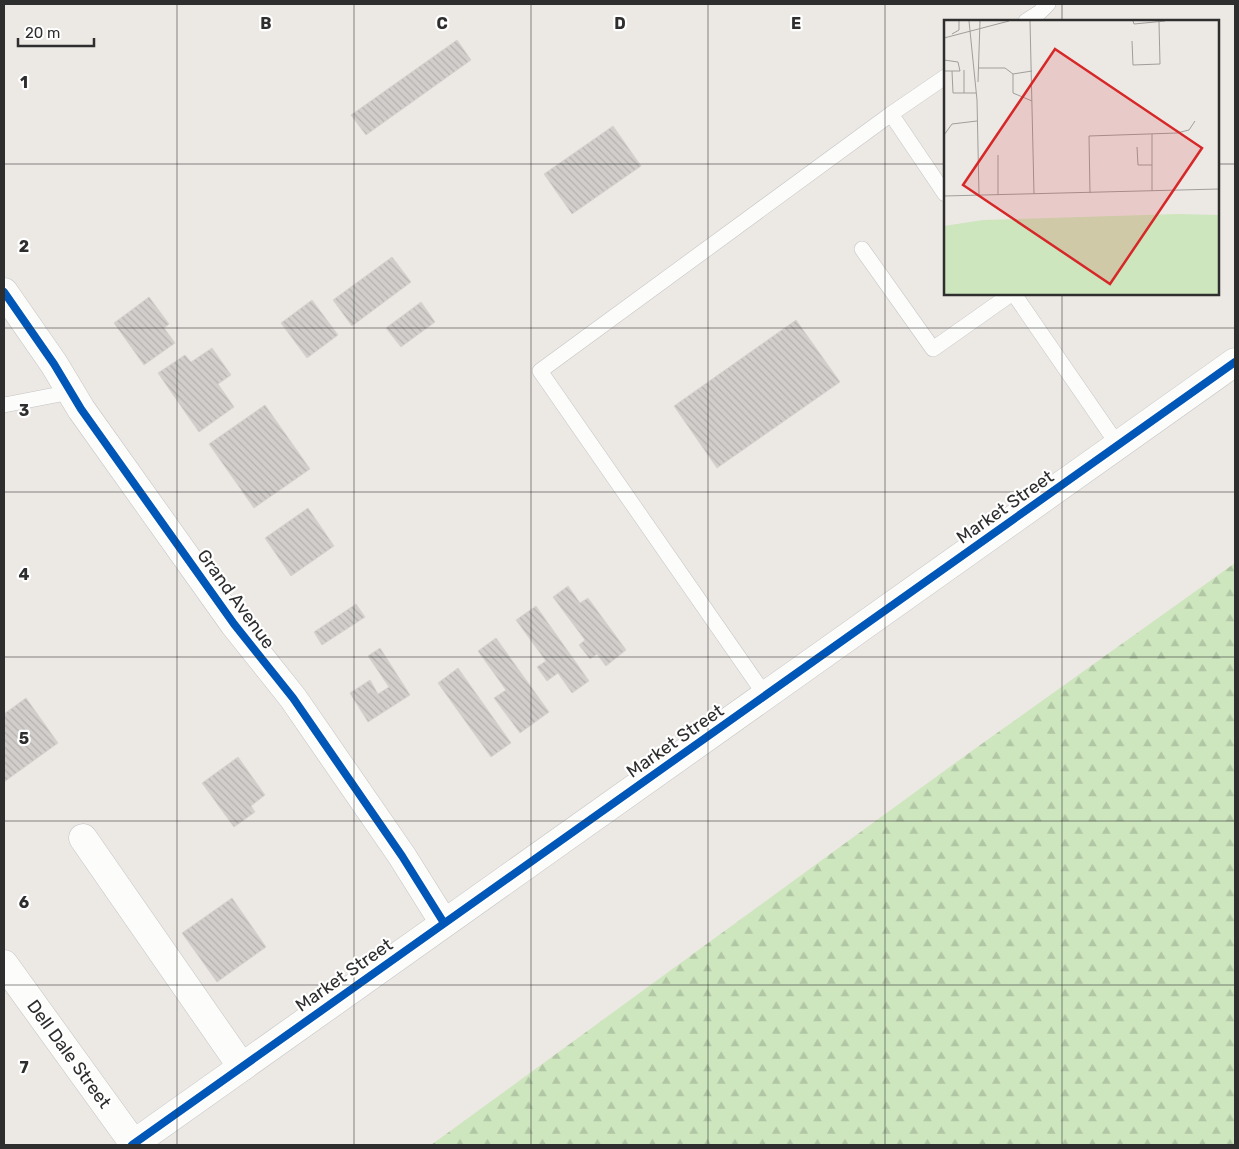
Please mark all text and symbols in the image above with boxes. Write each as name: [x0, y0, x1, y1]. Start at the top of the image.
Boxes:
text: B: [260, 14, 272, 33]
text: C: [436, 14, 448, 33]
text: D: [614, 14, 626, 33]
text: E: [791, 14, 801, 33]
scale bar: [18, 15, 94, 47]
inset map: [944, 20, 1219, 295]
text: 20 m: [25, 24, 60, 42]
text: 1: [20, 73, 28, 92]
text: 2: [19, 237, 29, 256]
text: 3: [19, 401, 29, 420]
street label: Market Street: [952, 465, 1058, 549]
street label: Grand Avenue: [193, 545, 279, 653]
text: 4: [19, 565, 30, 584]
street label: Market Street: [622, 699, 728, 783]
text: 5: [19, 729, 29, 748]
text: 6: [19, 893, 29, 912]
street label: Market Street: [291, 933, 397, 1017]
street label: Dell Dale Street: [22, 995, 116, 1113]
text: 7: [19, 1058, 29, 1077]

